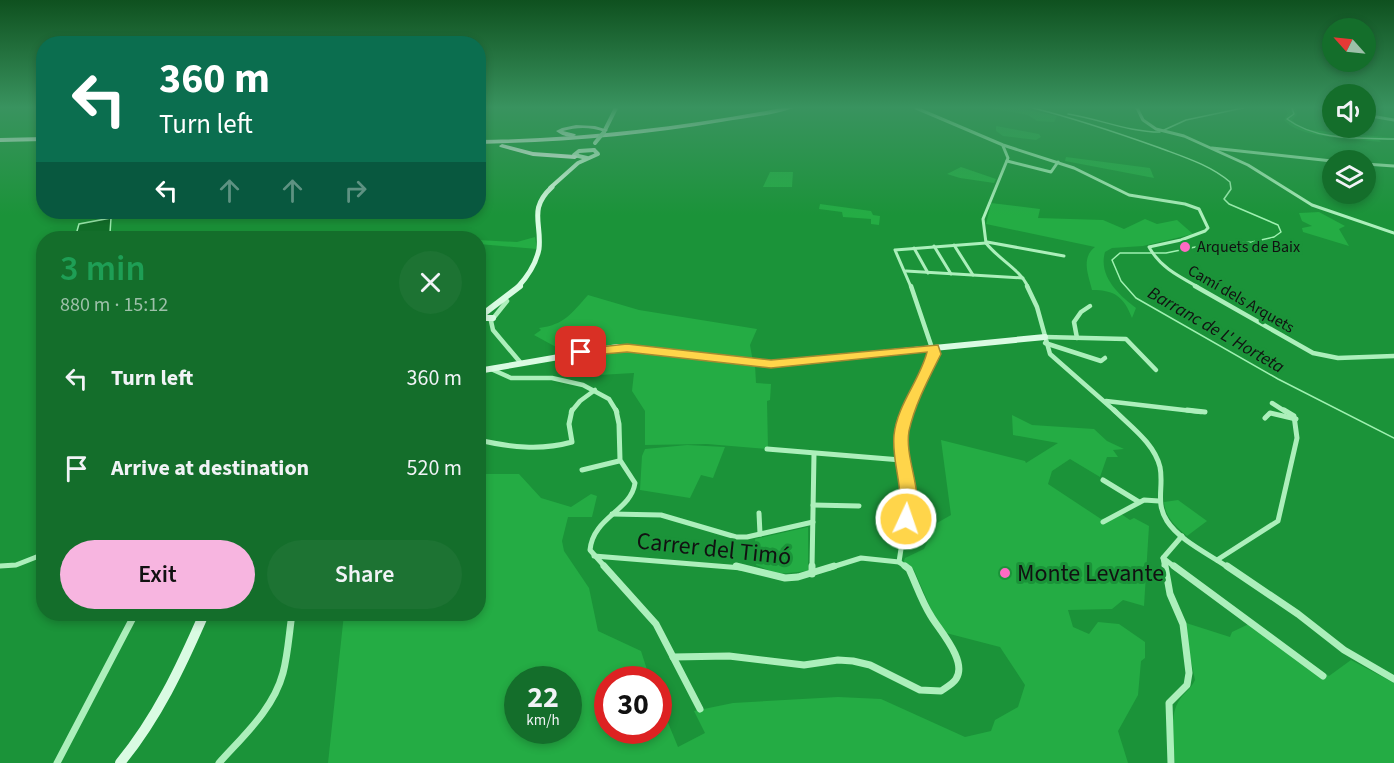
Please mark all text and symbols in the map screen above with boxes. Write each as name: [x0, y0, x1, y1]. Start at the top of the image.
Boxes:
north arrow: [1322, 18, 1376, 72]
map controls: [1322, 18, 1376, 204]
text: 360 m: [159, 49, 270, 109]
icon: left: [60, 60, 138, 138]
button: sound: [1322, 84, 1376, 138]
text: Turn left: [159, 105, 253, 144]
button: layers: [1322, 150, 1376, 204]
icon: left: [150, 174, 183, 207]
icon: ahead: [213, 174, 246, 207]
icon: ahead: [276, 174, 309, 207]
icon: right: [339, 174, 372, 207]
place label: Arquets de Baix: [1197, 236, 1300, 258]
marker: Arquets de Baix: [1178, 240, 1192, 254]
text: 3 min: [60, 243, 146, 294]
button: close: [399, 251, 462, 314]
street label: Camí dels Arquets: [1184, 260, 1299, 339]
water label: Barranc de L' Horteta: [1143, 281, 1289, 379]
text: 880 m · 15:12: [60, 291, 168, 319]
pin: [555, 326, 606, 377]
icon: arrive: [564, 335, 597, 368]
icon: left: [60, 362, 93, 395]
text: Turn left: [111, 362, 193, 394]
text: 360 m: [407, 362, 462, 394]
icon: arrive: [60, 452, 93, 485]
text: Arrive at destination: [111, 452, 309, 484]
text: 520 m: [407, 452, 462, 484]
position arrow: [874, 487, 938, 551]
street label: Carrer del Timó: [635, 523, 793, 575]
button: Exit: [60, 540, 255, 609]
button: Share: [267, 540, 462, 609]
place label: Monte Levante: [1017, 556, 1164, 591]
marker: Monte Levante: [998, 566, 1012, 580]
speed limit sign: 30: [594, 666, 672, 744]
text: 22: [527, 676, 559, 719]
text: km/h: [526, 710, 560, 731]

